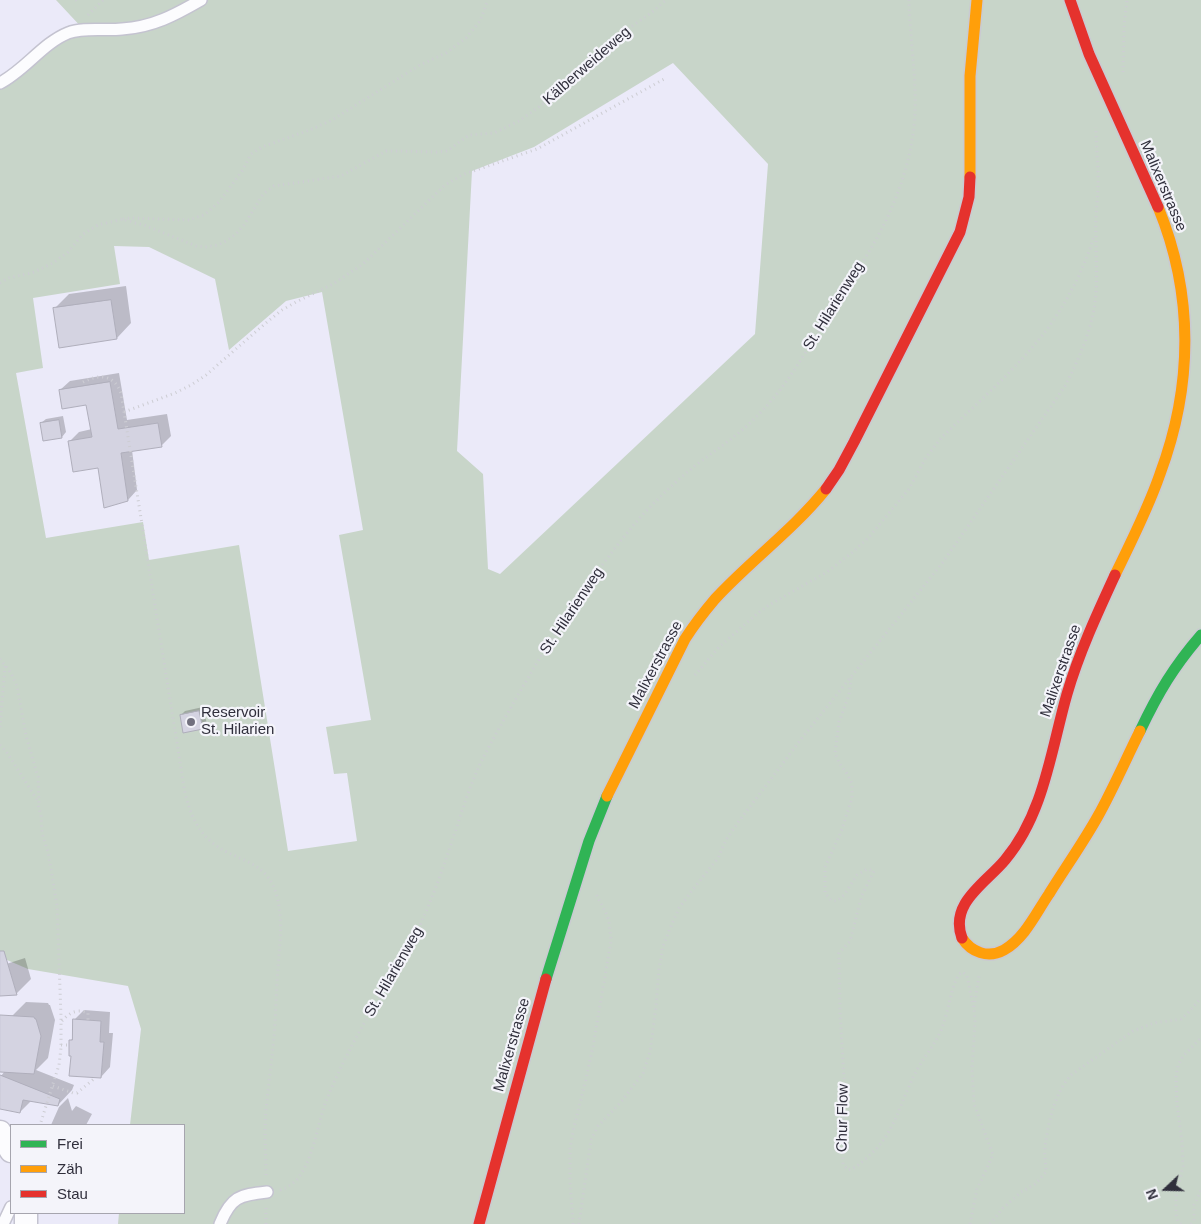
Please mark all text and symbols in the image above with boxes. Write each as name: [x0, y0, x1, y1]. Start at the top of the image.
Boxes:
street label: Kälberweideweg: [540, 23, 634, 109]
street label: Malixerstrasse: [1136, 138, 1190, 234]
street label: St. Hilarienweg: [800, 258, 868, 354]
street label: St. Hilarienweg: [536, 564, 608, 658]
street label: Malixerstrasse: [625, 618, 687, 712]
street label: Malixerstrasse: [1037, 622, 1085, 720]
place label: Reservoir St. Hilarien: [201, 704, 274, 739]
marker: Reservoir St. Hilarien: [185, 716, 197, 728]
street label: St. Hilarienweg: [361, 924, 427, 1020]
street label: Malixerstrasse: [490, 996, 534, 1094]
street label: Chur Flow: [833, 1084, 853, 1152]
legend: [10, 1124, 185, 1214]
text: Frei: [57, 1135, 83, 1152]
text: Zäh: [57, 1160, 83, 1177]
north arrow: [1141, 1164, 1191, 1214]
text: Stau: [57, 1185, 88, 1202]
text: N: [1143, 1187, 1161, 1202]

